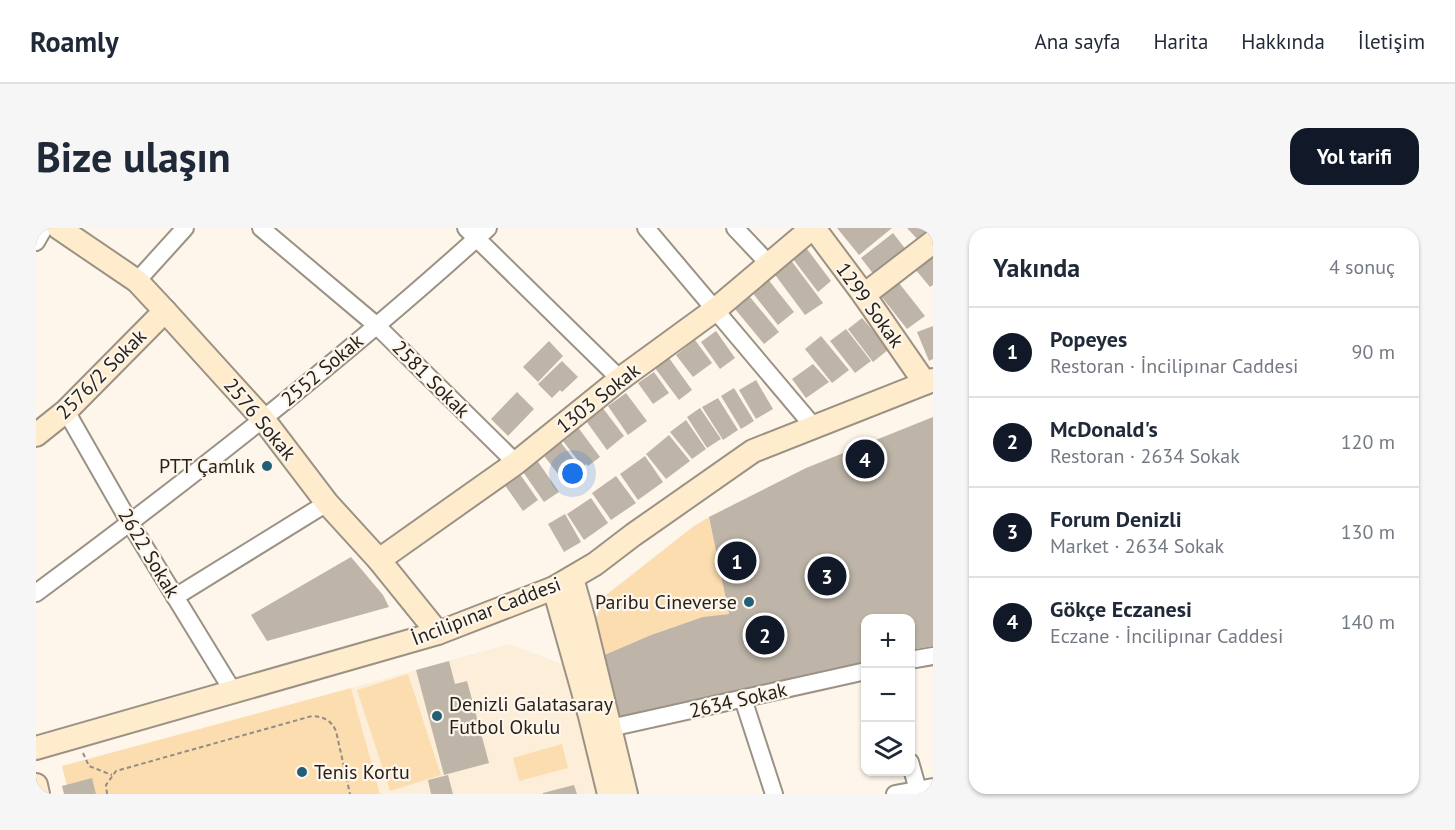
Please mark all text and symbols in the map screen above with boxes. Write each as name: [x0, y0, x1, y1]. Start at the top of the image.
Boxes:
text: Roamly: [30, 23, 119, 60]
text: Ana sayfa: [1035, 28, 1120, 55]
text: Harita: [1153, 28, 1208, 55]
text: Hakkında: [1241, 28, 1325, 55]
text: İletişim: [1358, 28, 1425, 55]
button: Yol tarifi: [1290, 128, 1419, 185]
text: Bize ulaşın: [36, 129, 231, 184]
text: Yakında: [993, 251, 1080, 284]
text: 4 sonuç: [1329, 254, 1395, 280]
street label: 1299 Sokak: [830, 257, 910, 353]
street label: 2576/2 Sokak: [50, 323, 152, 425]
text: Popeyes: [1050, 325, 1127, 353]
street label: 2552 Sokak: [276, 328, 369, 412]
street label: 2581 Sokak: [387, 335, 476, 424]
text: 1: [1007, 339, 1018, 365]
text: 90 m: [1352, 339, 1395, 365]
text: Restoran · İncilipınar Caddesi: [1050, 353, 1298, 379]
street label: 1303 Sokak: [551, 357, 645, 439]
street label: 2576 Sokak: [218, 373, 302, 466]
text: McDonald's: [1050, 415, 1158, 443]
text: 2: [1007, 429, 1018, 455]
text: 120 m: [1341, 429, 1395, 455]
pin: 4: [846, 436, 884, 482]
text: Restoran · 2634 Sokak: [1050, 443, 1240, 469]
place label: PTT Çamlık: [159, 453, 255, 479]
marker: PTT Çamlık: [260, 459, 274, 473]
your location: [558, 459, 587, 488]
street label: 2622 Sokak: [112, 504, 186, 603]
text: Forum Denizli: [1050, 505, 1182, 533]
text: 3: [1007, 519, 1018, 545]
text: 130 m: [1341, 519, 1395, 545]
text: Market · 2634 Sokak: [1050, 533, 1224, 559]
pin: 1: [718, 538, 756, 584]
pin: 3: [808, 554, 846, 598]
street label: İncilipınar Caddesi: [408, 571, 564, 651]
place label: Paribu Cineverse: [595, 589, 737, 615]
marker: Paribu Cineverse: [742, 595, 756, 609]
text: Gökçe Eczanesi: [1050, 595, 1192, 623]
text: 4: [1007, 609, 1018, 635]
text: 140 m: [1341, 609, 1395, 635]
pin: 2: [746, 612, 784, 658]
map controls: [861, 614, 915, 776]
button: +: [861, 614, 915, 668]
text: Eczane · İncilipınar Caddesi: [1050, 623, 1283, 649]
button: −: [861, 668, 915, 722]
street label: 2634 Sokak: [687, 676, 790, 724]
place label: Denizli Galatasaray Futbol Okulu: [449, 691, 614, 740]
marker: Denizli Galatasaray Futbol Okulu: [430, 709, 444, 723]
button: layers: [861, 722, 915, 776]
place label: Tenis Kortu: [314, 759, 410, 785]
marker: Tenis Kortu: [295, 765, 309, 779]

